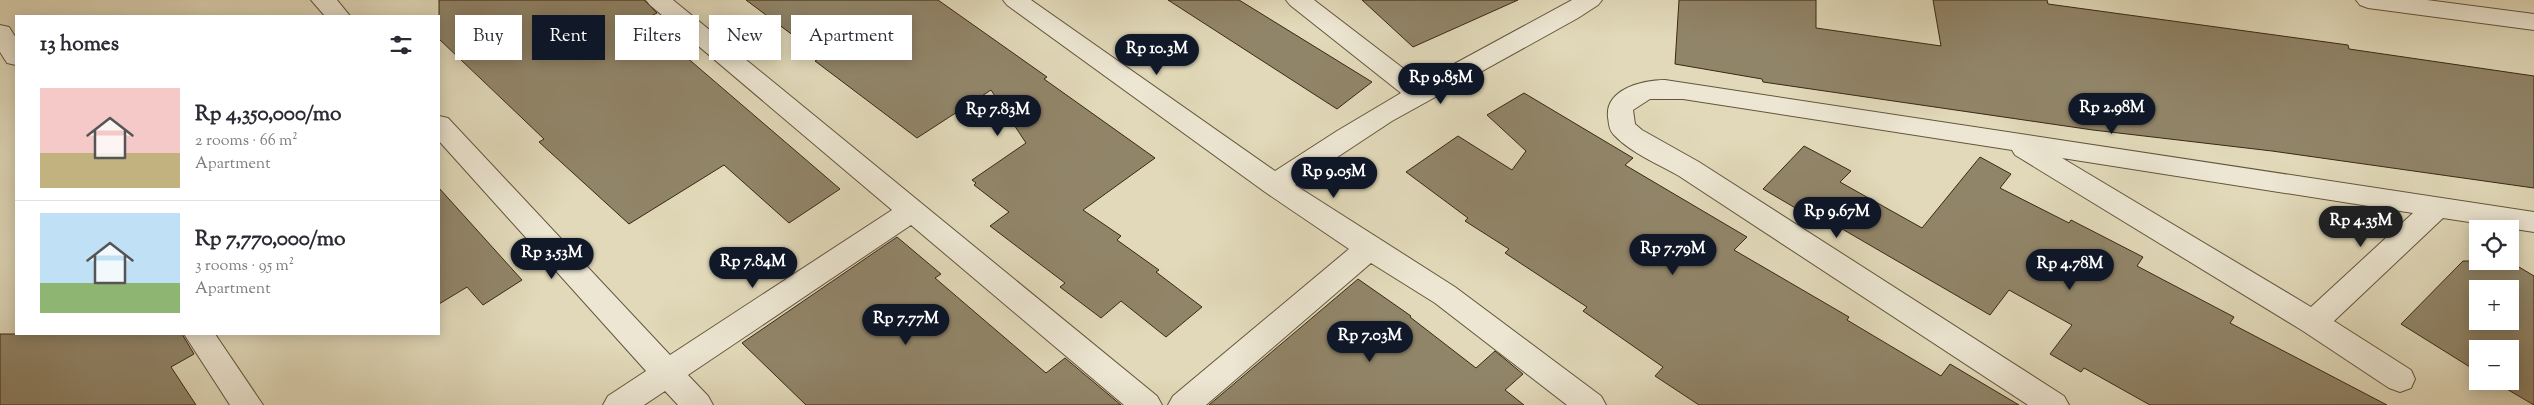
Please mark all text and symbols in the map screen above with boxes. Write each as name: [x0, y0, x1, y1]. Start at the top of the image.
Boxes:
chip: Buy: [455, 15, 522, 60]
chip: Rent: [532, 15, 605, 60]
chip: Filters: [615, 15, 699, 60]
chip: New: [709, 15, 781, 60]
chip: Apartment: [791, 15, 912, 60]
text: 13 homes: [40, 30, 119, 60]
icon: filters: [387, 31, 415, 59]
pin: Rp 10.3M: [1105, 34, 1209, 76]
text: Rp 10.3M: [1126, 38, 1188, 61]
pin: Rp 9.85M: [1389, 62, 1493, 105]
text: Rp 9.85M: [1409, 67, 1473, 90]
pin: Rp 2.98M: [2060, 92, 2164, 135]
pin: Rp 7.83M: [946, 94, 1050, 137]
text: Rp 2.98M: [2079, 97, 2145, 120]
text: Rp 7.83M: [966, 99, 1030, 122]
text: Rp 4,350,000/mo: [195, 100, 342, 130]
icon: home: [80, 108, 140, 168]
text: 2 rooms · 66 m²: [195, 130, 298, 153]
text: Apartment: [195, 153, 271, 176]
pin: Rp 9.05M: [1282, 156, 1386, 199]
text: Rp 9.05M: [1302, 161, 1366, 184]
pin: Rp 9.67M: [1785, 196, 1889, 239]
text: Rp 9.67M: [1804, 201, 1870, 224]
pin: Rp 4.35M: [2309, 206, 2413, 248]
text: Rp 4.35M: [2330, 210, 2392, 233]
map controls: [2469, 220, 2519, 390]
button: locate: [2469, 220, 2519, 270]
text: Rp 7,770,000/mo: [195, 225, 345, 255]
icon: home: [80, 233, 140, 293]
pin: Rp 7.79M: [1621, 234, 1725, 276]
pin: Rp 3.53M: [500, 238, 604, 280]
text: Rp 7.79M: [1640, 238, 1706, 261]
text: Rp 3.53M: [522, 242, 582, 265]
pin: Rp 7.84M: [701, 246, 805, 289]
pin: Rp 4.78M: [2018, 248, 2122, 291]
text: Rp 7.84M: [720, 251, 786, 274]
text: Rp 4.78M: [2037, 253, 2103, 276]
text: 3 rooms · 95 m²: [195, 255, 294, 278]
text: Apartment: [195, 278, 271, 301]
button: +: [2469, 280, 2519, 330]
pin: Rp 7.77M: [854, 304, 958, 346]
text: Rp 7.77M: [873, 308, 939, 331]
pin: Rp 7.03M: [1318, 320, 1422, 363]
text: Rp 7.03M: [1338, 325, 1402, 348]
button: −: [2469, 340, 2519, 390]

